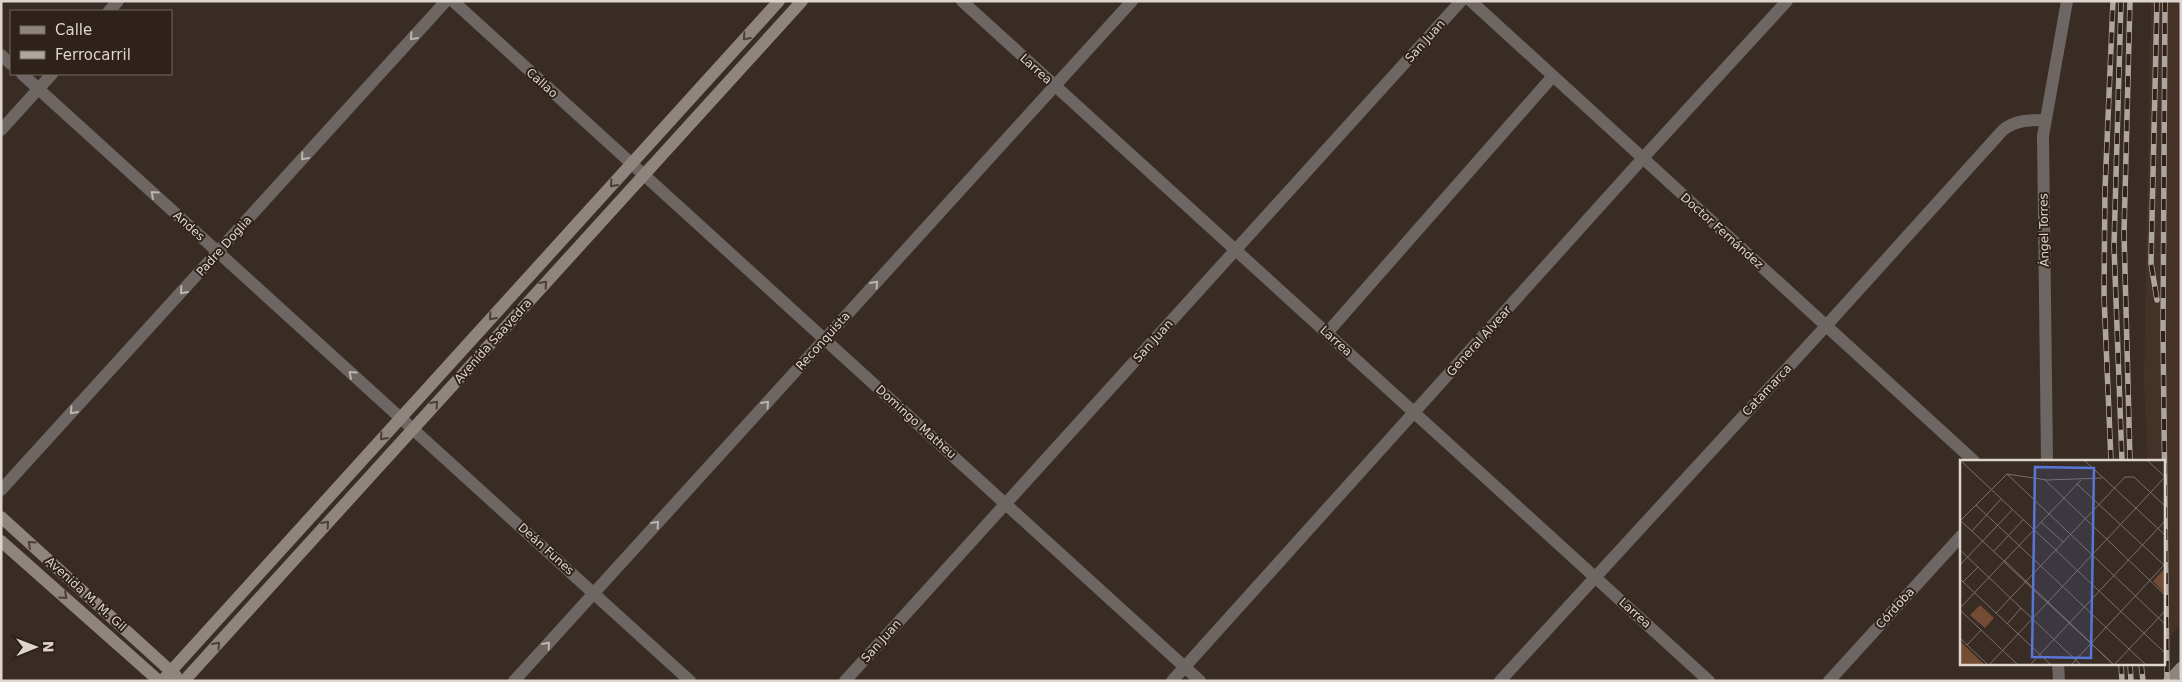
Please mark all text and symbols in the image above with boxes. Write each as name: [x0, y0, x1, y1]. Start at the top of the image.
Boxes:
legend: [10, 10, 172, 75]
street label: San Juan: [1402, 17, 1448, 65]
text: Calle: [55, 21, 92, 39]
one-way arrow: [410, 32, 419, 41]
one-way arrow: [743, 32, 752, 41]
text: Ferrocarril: [55, 46, 131, 64]
street label: Larrea: [1017, 51, 1055, 87]
street label: Callao: [524, 65, 560, 101]
one-way arrow: [301, 152, 310, 161]
one-way arrow: [610, 178, 619, 187]
street label: Doctor Fernández: [1678, 190, 1766, 272]
one-way arrow: [150, 191, 159, 200]
street label: Ángel Torres: [2035, 193, 2052, 267]
street label: Andes: [171, 208, 207, 244]
street label: Padre Doglia: [193, 213, 255, 279]
one-way arrow: [539, 280, 548, 289]
one-way arrow: [869, 280, 878, 289]
one-way arrow: [180, 285, 189, 294]
street label: Avenida Saavedra: [452, 296, 534, 386]
street label: General Alvear: [1444, 303, 1514, 379]
street label: Reconquista: [793, 309, 853, 373]
one-way arrow: [489, 311, 498, 320]
street label: San Juan: [1130, 317, 1176, 365]
street label: Larrea: [1317, 323, 1355, 359]
street label: Catamarca: [1740, 361, 1794, 419]
one-way arrow: [348, 371, 357, 380]
street label: Domingo Matheu: [873, 382, 959, 462]
one-way arrow: [429, 401, 438, 410]
one-way arrow: [760, 401, 769, 410]
one-way arrow: [70, 405, 79, 414]
one-way arrow: [380, 432, 389, 441]
inset map: [1960, 460, 2164, 664]
street label: Deán Funes: [515, 520, 577, 578]
one-way arrow: [320, 521, 329, 530]
one-way arrow: [651, 521, 660, 530]
one-way arrow: [28, 541, 37, 550]
street label: Avenida M. M. Gil: [43, 554, 129, 634]
street label: Córdoba: [1873, 585, 1917, 631]
one-way arrow: [58, 591, 67, 600]
street label: Larrea: [1616, 595, 1654, 631]
street label: San Juan: [858, 617, 904, 665]
north arrow: [10, 622, 60, 672]
text: N: [40, 641, 56, 653]
one-way arrow: [211, 641, 220, 650]
one-way arrow: [541, 641, 550, 650]

